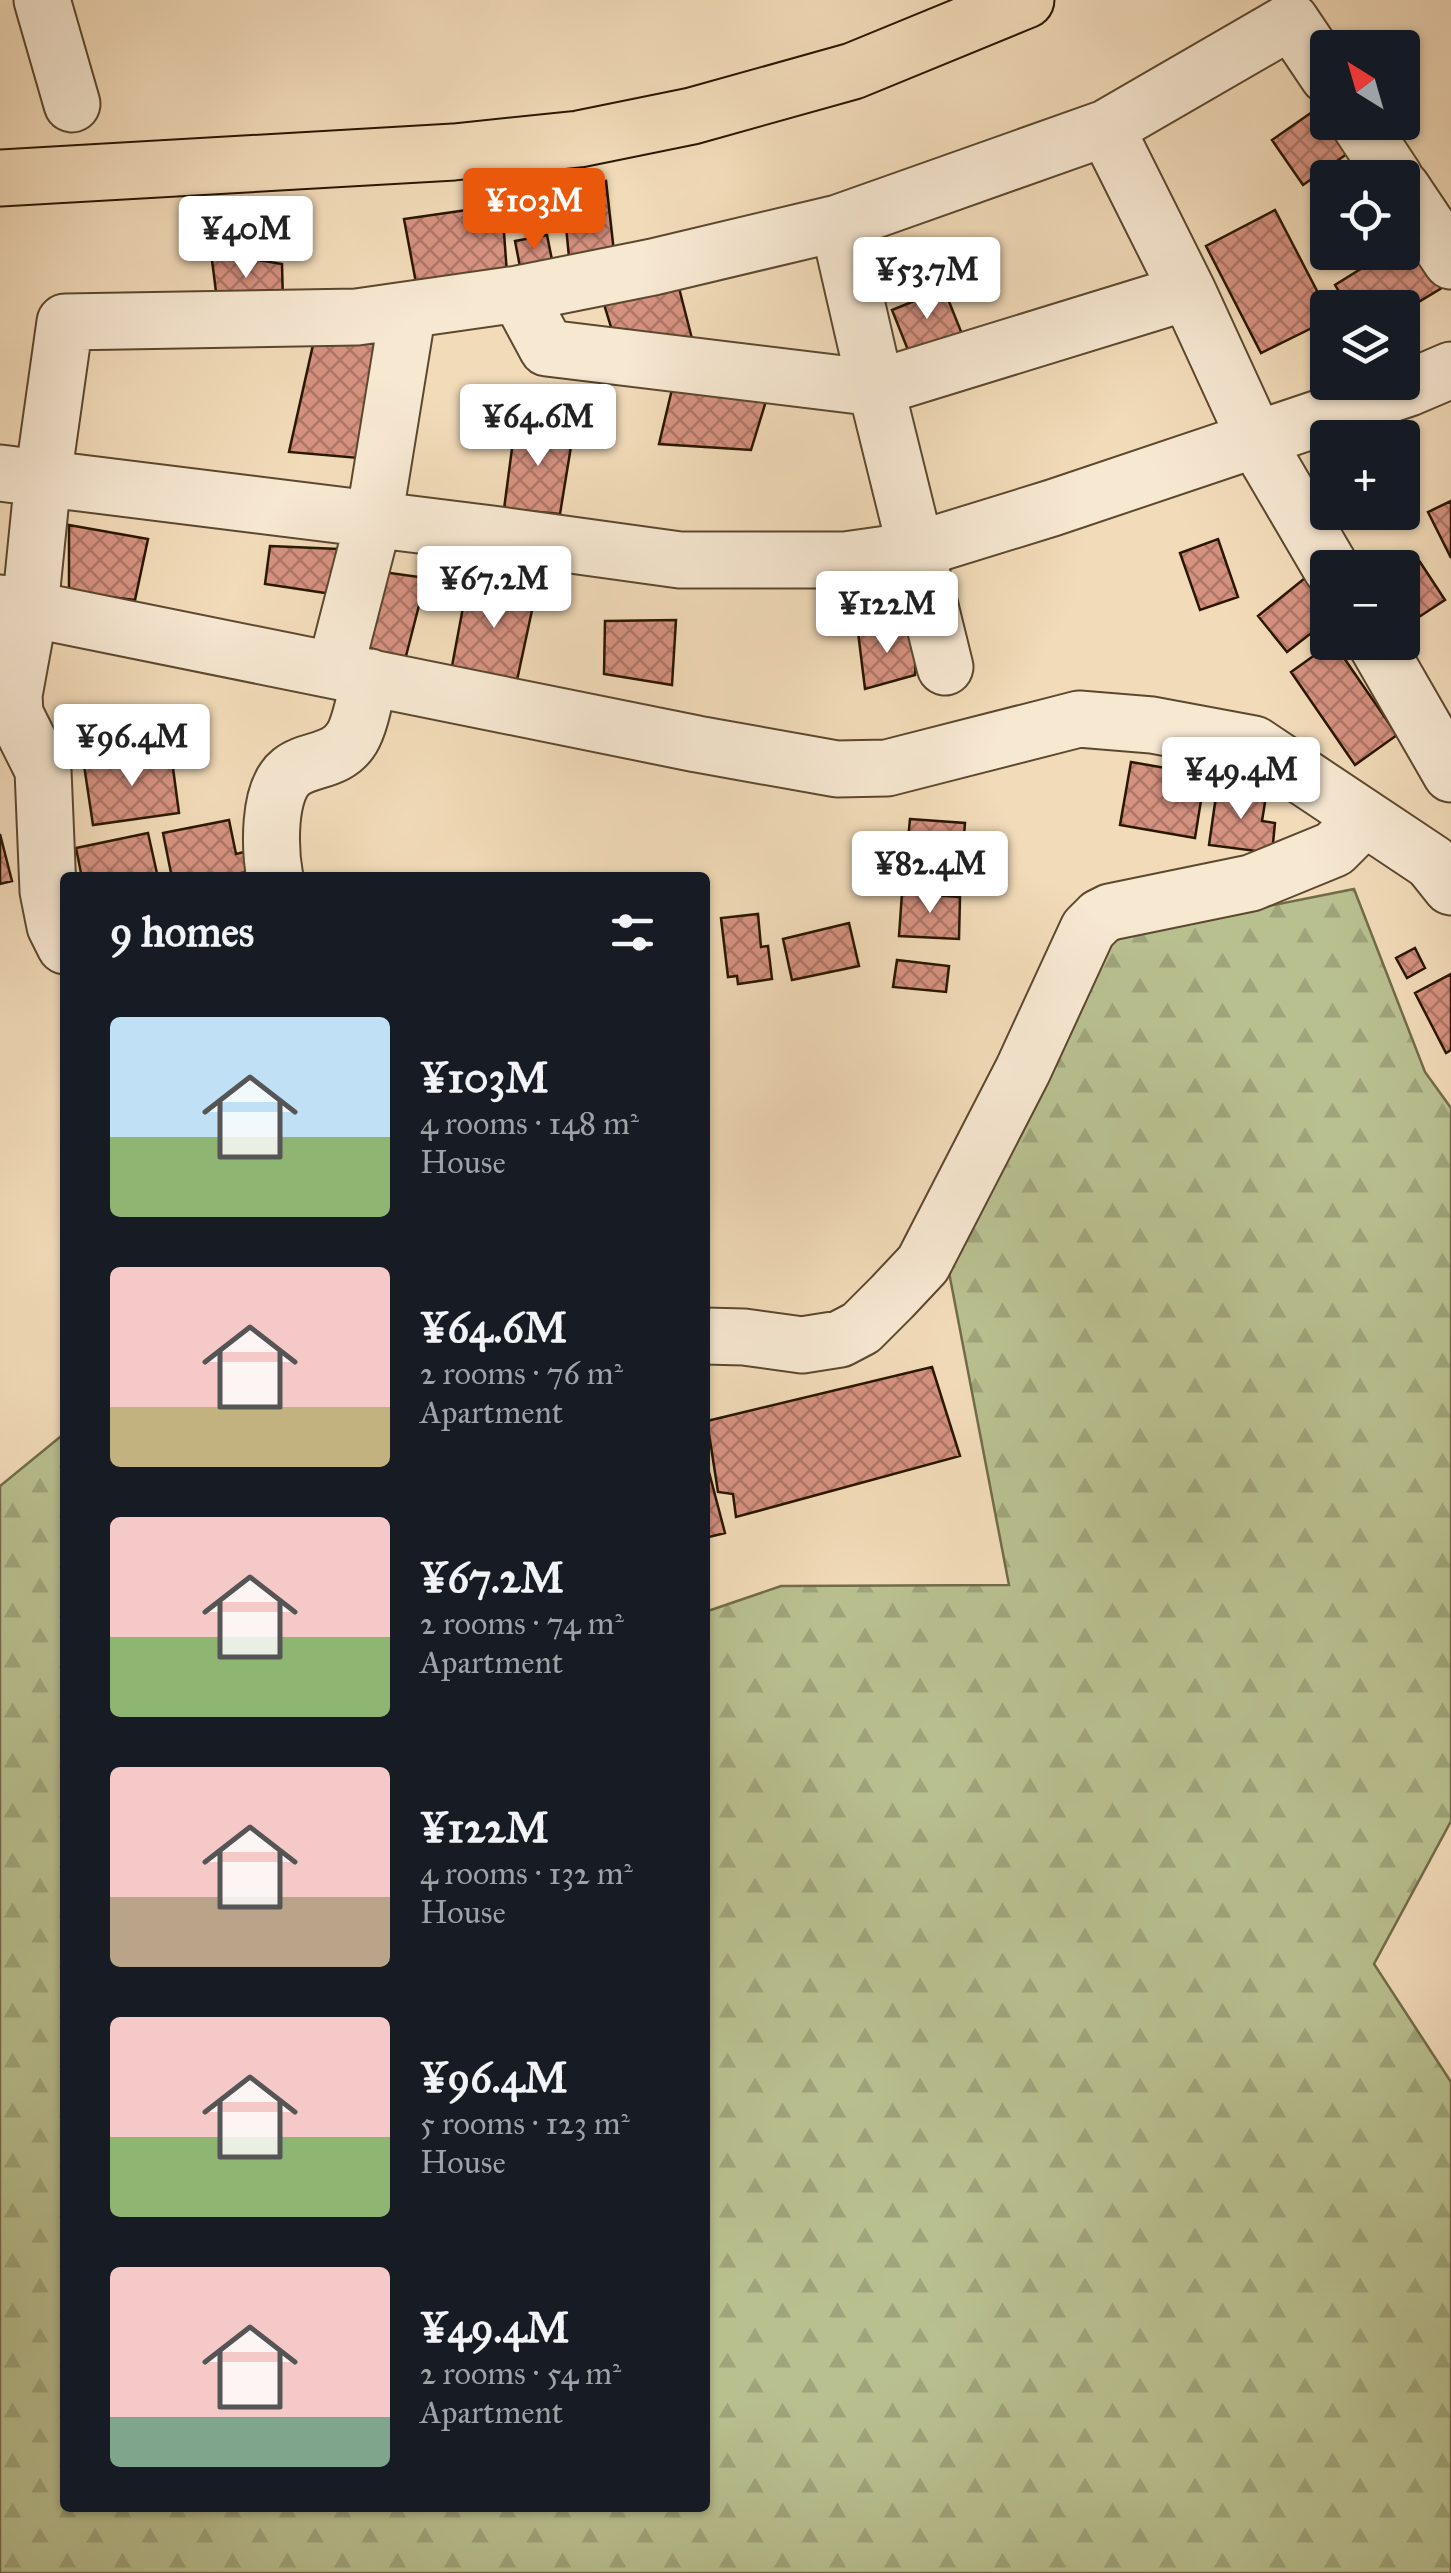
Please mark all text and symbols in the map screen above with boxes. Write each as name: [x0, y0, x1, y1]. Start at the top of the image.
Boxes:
north arrow: [1310, 30, 1420, 140]
map controls: [1310, 30, 1420, 660]
button: locate: [1310, 160, 1420, 270]
pin: ¥103M: [464, 168, 604, 253]
text: ¥103M: [485, 181, 583, 220]
pin: ¥40M: [187, 196, 305, 281]
text: ¥40M: [201, 209, 291, 248]
pin: ¥53.7M: [846, 237, 1008, 322]
text: ¥53.7M: [875, 250, 979, 289]
button: layers: [1310, 290, 1420, 400]
pin: ¥64.6M: [457, 384, 619, 469]
text: ¥64.6M: [482, 397, 594, 436]
button: +: [1310, 420, 1420, 530]
pin: ¥67.2M: [413, 546, 575, 631]
button: −: [1310, 550, 1420, 660]
text: ¥67.2M: [439, 559, 549, 598]
pin: ¥122M: [817, 571, 957, 656]
text: ¥122M: [838, 584, 936, 623]
pin: ¥96.4M: [51, 704, 213, 789]
text: ¥96.4M: [76, 717, 188, 756]
pin: ¥49.4M: [1160, 737, 1322, 822]
text: ¥49.4M: [1184, 750, 1298, 789]
pin: ¥82.4M: [849, 831, 1011, 916]
text: ¥82.4M: [874, 844, 986, 883]
icon: filters: [605, 905, 660, 960]
text: 9 homes: [110, 906, 254, 958]
text: ¥103M: [420, 1052, 549, 1104]
icon: home: [190, 1057, 310, 1177]
text: 4 rooms · 148 m²: [420, 1104, 639, 1143]
text: House: [420, 1143, 506, 1182]
text: ¥64.6M: [420, 1302, 567, 1354]
icon: home: [190, 1307, 310, 1427]
text: 2 rooms · 76 m²: [420, 1354, 623, 1393]
text: Apartment: [420, 1393, 563, 1432]
text: ¥67.2M: [420, 1552, 564, 1604]
icon: home: [190, 1557, 310, 1677]
text: 2 rooms · 74 m²: [420, 1604, 624, 1643]
text: Apartment: [420, 1643, 563, 1682]
text: ¥122M: [420, 1802, 549, 1854]
icon: home: [190, 1807, 310, 1927]
text: 4 rooms · 132 m²: [420, 1854, 633, 1893]
text: House: [420, 1893, 506, 1932]
text: ¥96.4M: [420, 2052, 568, 2104]
icon: home: [190, 2057, 310, 2177]
text: 5 rooms · 123 m²: [420, 2104, 630, 2143]
text: House: [420, 2143, 506, 2182]
text: ¥49.4M: [420, 2302, 569, 2354]
icon: home: [190, 2307, 310, 2427]
text: 2 rooms · 54 m²: [420, 2354, 621, 2393]
text: Apartment: [420, 2393, 563, 2432]

